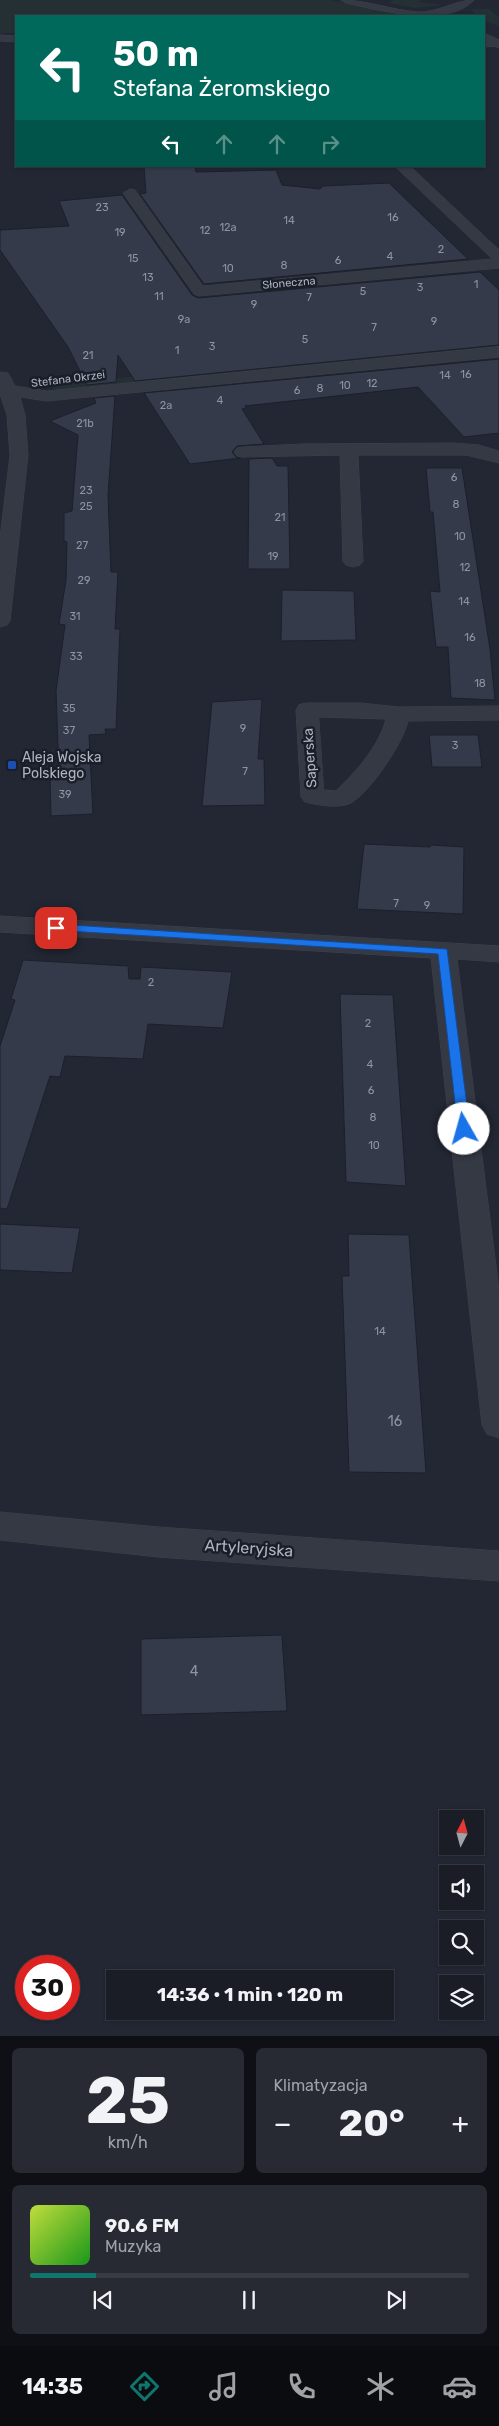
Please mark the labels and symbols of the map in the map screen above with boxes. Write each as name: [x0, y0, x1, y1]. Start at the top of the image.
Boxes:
house number: 23: [95, 201, 109, 214]
house number: 16: [387, 211, 399, 224]
house number: 14: [283, 214, 295, 227]
house number: 12a: [219, 221, 237, 234]
house number: 12: [199, 224, 211, 237]
house number: 19: [114, 226, 126, 239]
house number: 2: [438, 243, 444, 256]
house number: 4: [387, 250, 394, 263]
house number: 15: [127, 252, 139, 265]
house number: 6: [335, 254, 342, 267]
house number: 8: [281, 259, 288, 272]
house number: 10: [222, 262, 234, 275]
house number: 13: [142, 271, 154, 284]
street label: Słoneczna: [262, 274, 316, 292]
house number: 1: [474, 278, 478, 291]
house number: 3: [417, 281, 424, 294]
house number: 5: [360, 285, 367, 298]
house number: 11: [154, 290, 164, 303]
house number: 7: [306, 291, 312, 304]
house number: 9: [251, 298, 257, 311]
house number: 9a: [178, 313, 190, 326]
house number: 9: [431, 315, 437, 328]
house number: 7: [371, 321, 377, 334]
house number: 5: [302, 333, 309, 346]
house number: 3: [209, 340, 216, 353]
house number: 1: [175, 344, 179, 357]
house number: 21: [82, 349, 94, 362]
street label: Stefana Okrzei: [30, 368, 106, 390]
house number: 16: [460, 368, 472, 381]
house number: 14: [439, 369, 451, 382]
house number: 12: [366, 377, 378, 390]
house number: 10: [339, 379, 351, 392]
house number: 8: [317, 382, 324, 395]
house number: 6: [294, 384, 301, 397]
house number: 4: [217, 394, 224, 407]
house number: 2a: [160, 399, 172, 412]
house number: 21b: [76, 417, 94, 430]
house number: 6: [451, 471, 458, 484]
house number: 23: [79, 484, 93, 497]
house number: 8: [453, 498, 460, 511]
house number: 25: [80, 500, 93, 513]
house number: 21: [274, 511, 286, 524]
house number: 10: [454, 530, 466, 543]
house number: 27: [76, 539, 88, 552]
house number: 19: [267, 550, 279, 563]
house number: 12: [459, 561, 471, 574]
house number: 29: [78, 574, 90, 587]
house number: 14: [458, 595, 470, 608]
house number: 31: [69, 610, 81, 623]
house number: 16: [464, 631, 476, 644]
house number: 33: [69, 650, 83, 663]
house number: 18: [474, 677, 486, 690]
house number: 35: [62, 702, 76, 715]
house number: 9: [240, 722, 246, 735]
house number: 37: [63, 724, 75, 737]
street label: Saperska: [299, 728, 321, 788]
house number: 3: [452, 739, 459, 752]
place label: Aleja Wojska Polskiego: [22, 749, 102, 782]
marker: Aleja Wojska Polskiego: [6, 759, 18, 771]
house number: 7: [242, 765, 248, 778]
house number: 39: [58, 788, 72, 801]
house number: 7: [393, 897, 399, 910]
house number: 9: [424, 899, 430, 912]
pin: [35, 907, 77, 949]
house number: 2: [148, 976, 154, 989]
house number: 2: [365, 1017, 371, 1030]
house number: 4: [367, 1058, 374, 1071]
house number: 6: [368, 1084, 375, 1097]
position arrow: [437, 1102, 489, 1154]
house number: 8: [370, 1111, 377, 1124]
house number: 10: [368, 1139, 380, 1152]
house number: 14: [374, 1325, 386, 1338]
house number: 16: [388, 1413, 402, 1430]
street label: Artyleryjska: [204, 1535, 294, 1561]
house number: 4: [190, 1663, 199, 1680]
north arrow: [439, 1810, 484, 1855]
speed limit sign: 30: [15, 1955, 80, 2020]

